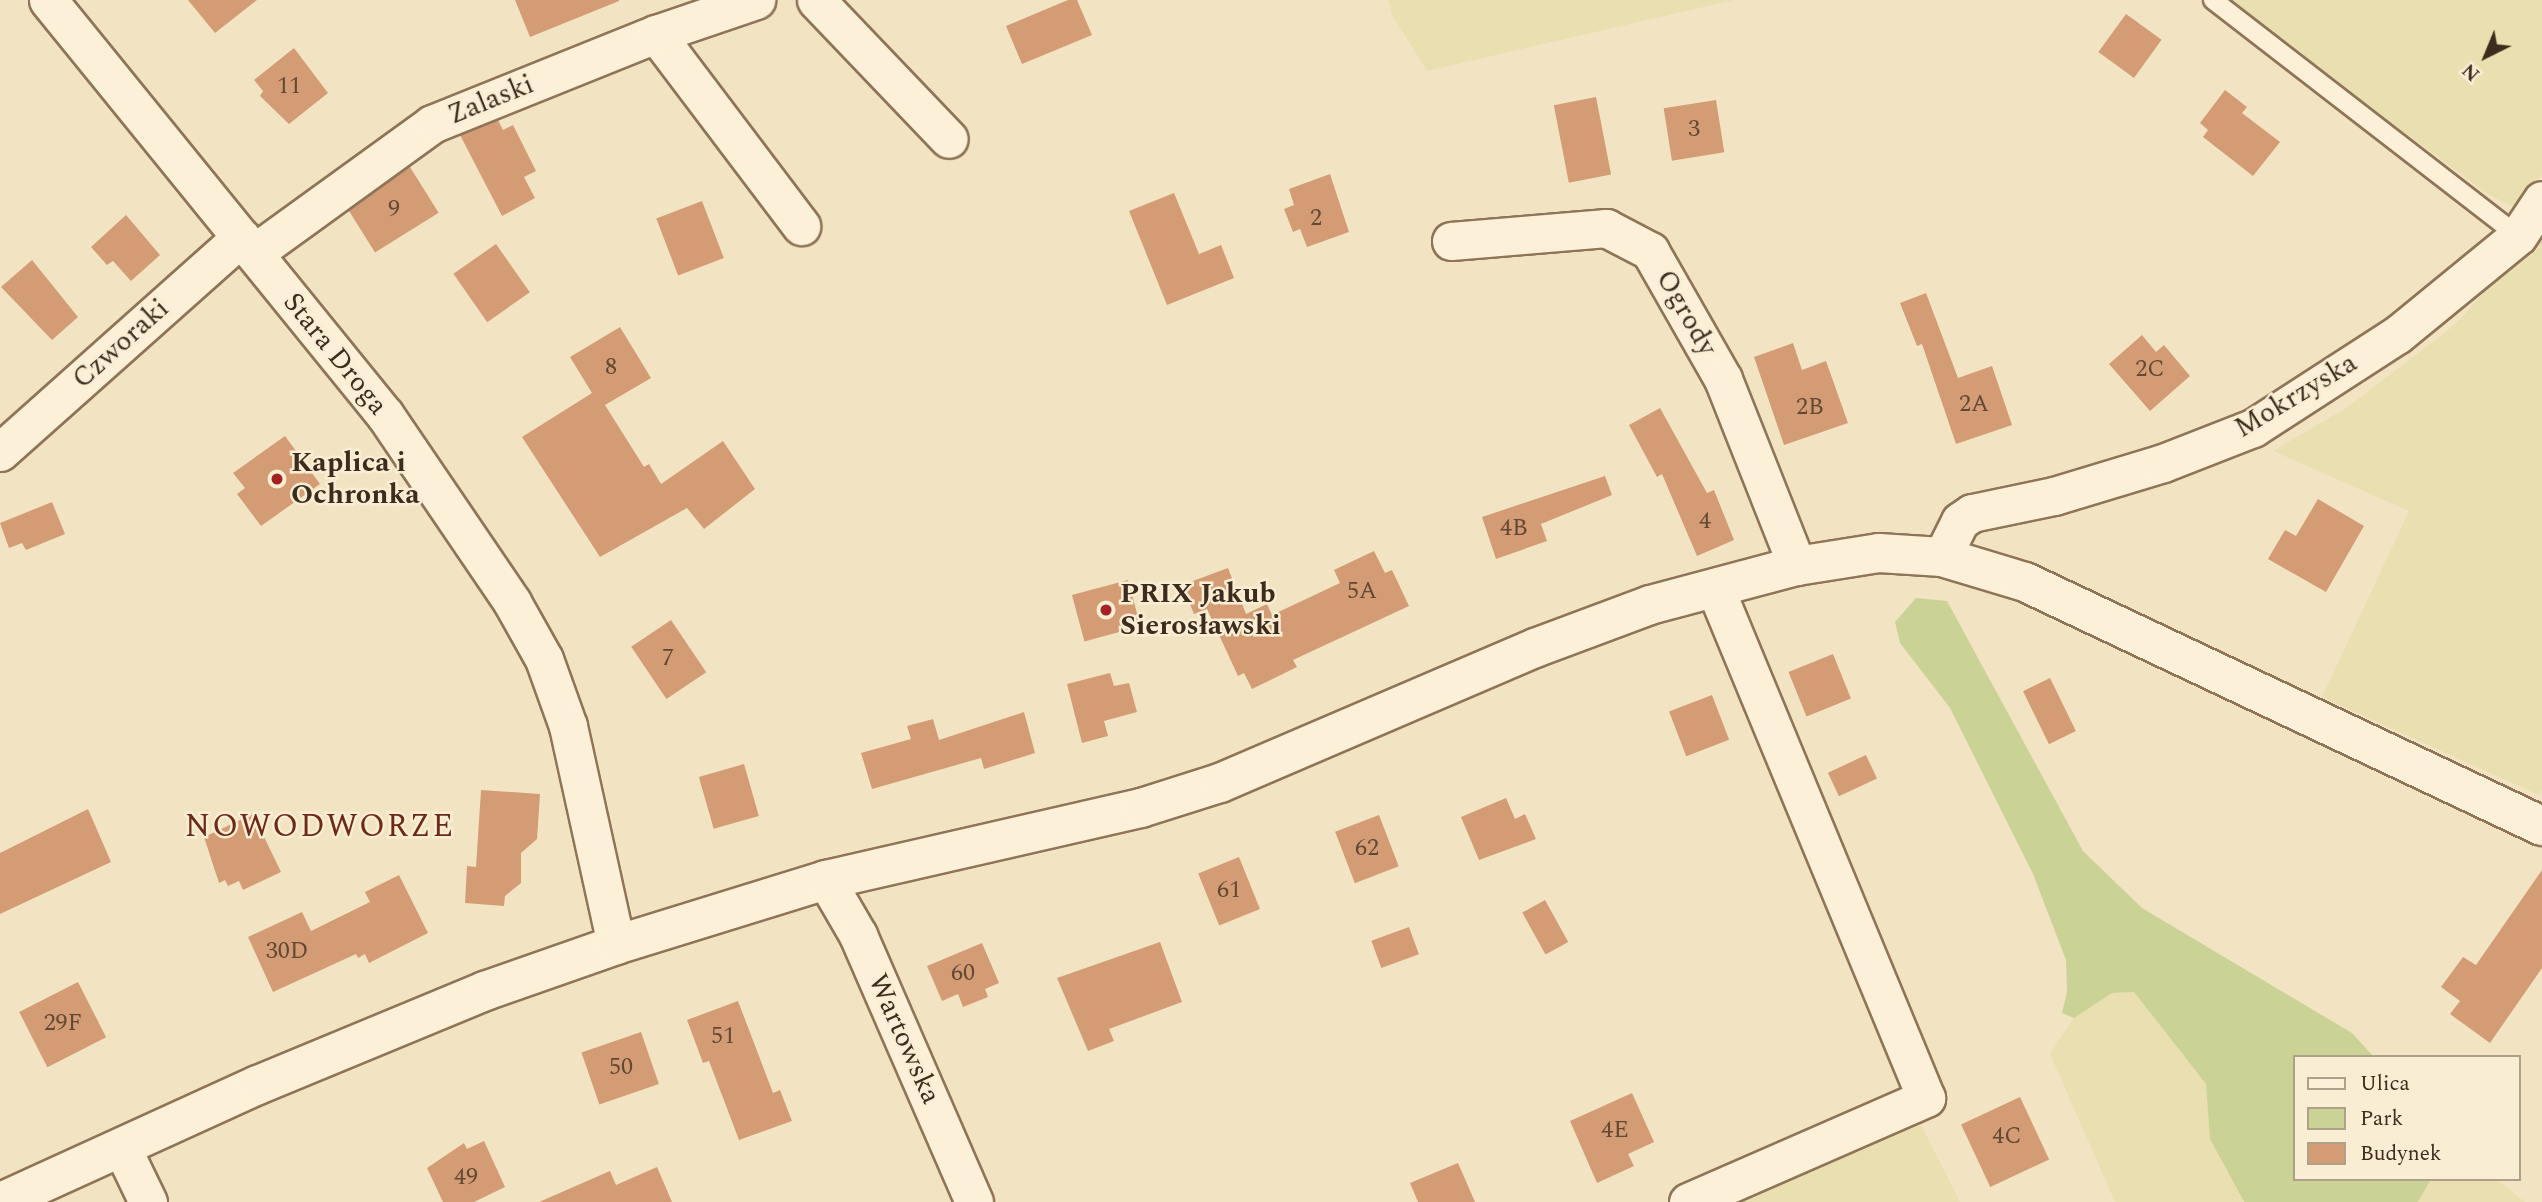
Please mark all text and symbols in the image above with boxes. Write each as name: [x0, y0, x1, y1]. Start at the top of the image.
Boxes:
north arrow: [2451, 21, 2521, 91]
text: N: [2456, 56, 2487, 88]
street label: Zalaski: [443, 68, 539, 132]
house number: 11: [277, 73, 301, 101]
house number: 3: [1688, 116, 1700, 144]
house number: 9: [388, 196, 400, 224]
house number: 2: [1310, 205, 1322, 233]
street label: Ogrody: [1648, 264, 1724, 362]
street label: Stara Droga: [276, 286, 394, 422]
street label: Czworaki: [66, 292, 176, 396]
street label: Mokrzyska: [2229, 346, 2363, 446]
house number: 8: [605, 354, 617, 382]
house number: 2C: [2135, 356, 2165, 384]
house number: 2A: [1959, 391, 1989, 419]
house number: 2B: [1796, 394, 1824, 422]
place label: Kaplica i Ochronka: [291, 446, 420, 512]
marker: Kaplica i Ochronka: [269, 471, 285, 487]
house number: 4: [1699, 508, 1711, 536]
house number: 4B: [1500, 515, 1528, 543]
place label: PRIX Jakub Sierosławski: [1120, 577, 1281, 643]
house number: 5A: [1347, 578, 1377, 606]
marker: PRIX Jakub Sierosławski: [1098, 602, 1114, 618]
house number: 7: [662, 645, 674, 673]
district label: NOWODWORZE: [186, 808, 454, 846]
house number: 62: [1355, 835, 1379, 863]
house number: 61: [1217, 877, 1241, 905]
house number: 30D: [266, 938, 308, 966]
house number: 60: [951, 960, 975, 988]
street label: Wartowska: [860, 969, 948, 1109]
house number: 29F: [44, 1010, 82, 1038]
house number: 51: [711, 1023, 735, 1051]
house number: 50: [609, 1054, 633, 1082]
legend: [2294, 1055, 2521, 1181]
text: Ulica: [2360, 1068, 2410, 1100]
text: Park: [2360, 1103, 2403, 1135]
house number: 4E: [1601, 1117, 1629, 1145]
house number: 4C: [1992, 1123, 2022, 1151]
text: Budynek: [2360, 1138, 2442, 1170]
house number: 49: [454, 1164, 478, 1192]

